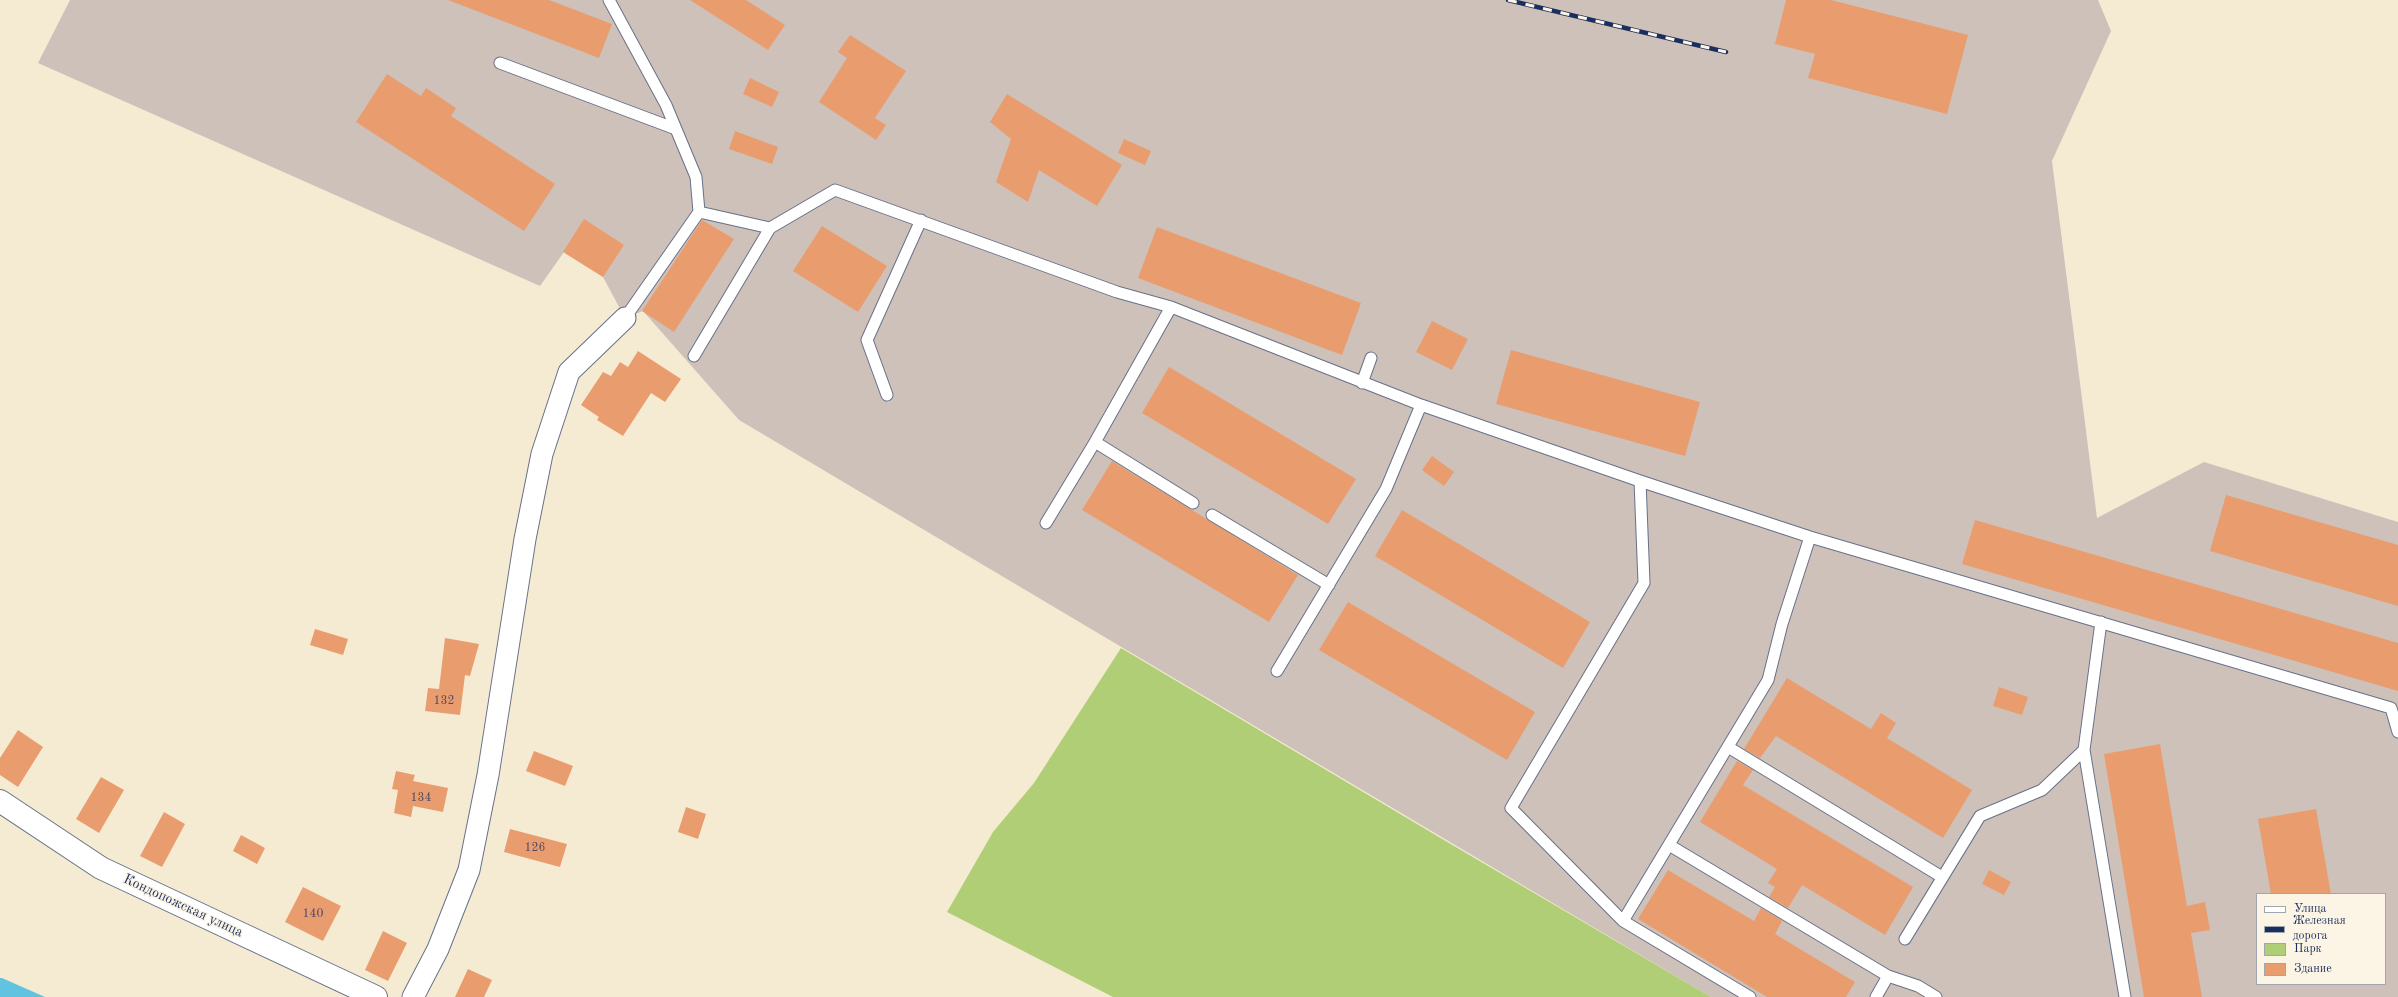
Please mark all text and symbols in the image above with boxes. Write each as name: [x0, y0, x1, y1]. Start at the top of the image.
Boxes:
house number: 132: [434, 694, 454, 708]
house number: 134: [411, 791, 431, 805]
house number: 126: [525, 841, 545, 855]
street label: Кондопожская улица: [120, 871, 246, 941]
legend: [2256, 893, 2386, 985]
text: Улица: [2294, 903, 2327, 915]
house number: 140: [303, 907, 323, 921]
text: Железная дорога: [2293, 915, 2346, 942]
text: Парк: [2294, 943, 2322, 955]
text: Здание: [2294, 963, 2332, 975]

